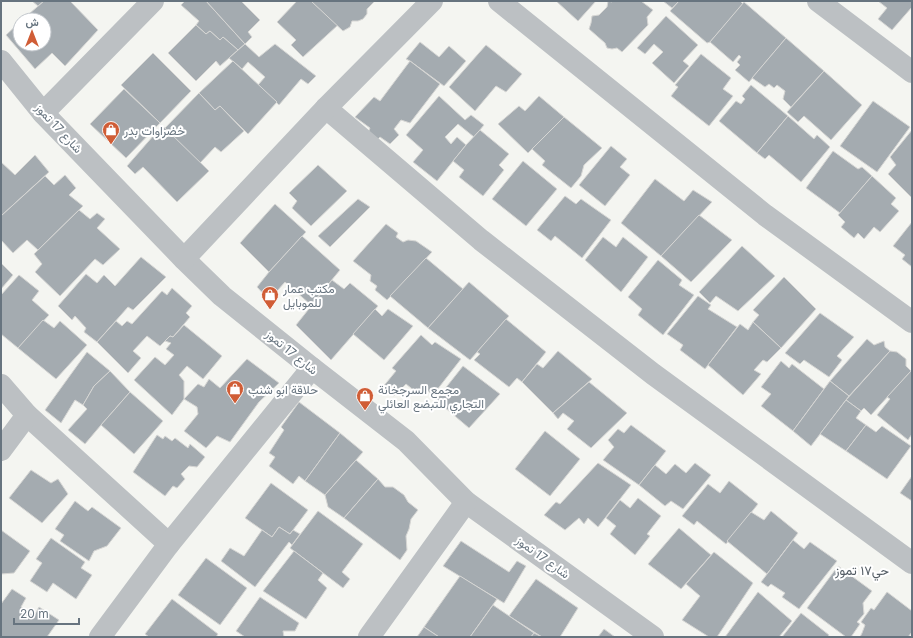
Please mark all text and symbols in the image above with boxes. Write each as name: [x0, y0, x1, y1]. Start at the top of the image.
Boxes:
north arrow: [12, 12, 52, 52]
text: ش: [25, 15, 39, 29]
street label: شارع 17 تموز: [30, 99, 86, 157]
shop icon: خضراوات بدر: [101, 120, 121, 145]
place label: خضراوات بدر: [123, 123, 185, 139]
place label: مكتب عمار للموبايل: [282, 281, 335, 311]
shop icon: مكتب عمار للموبايل: [260, 285, 280, 310]
street label: شارع 17 تموز: [261, 326, 321, 379]
shop icon: حلاقة ابو شنب: [225, 379, 245, 404]
place label: حلاقة ابو شنب: [248, 382, 318, 398]
place label: مجمع السرجخانة التجاري للتبضع العائلي: [378, 382, 484, 414]
shop icon: مجمع السرجخانة التجاري للتبضع العائلي: [355, 386, 375, 411]
street label: شارع 17 تموز: [511, 532, 573, 583]
district label: حي۱۷ تموز: [834, 562, 889, 581]
scale bar: [14, 600, 79, 626]
text: 20 m: [20, 606, 49, 621]

